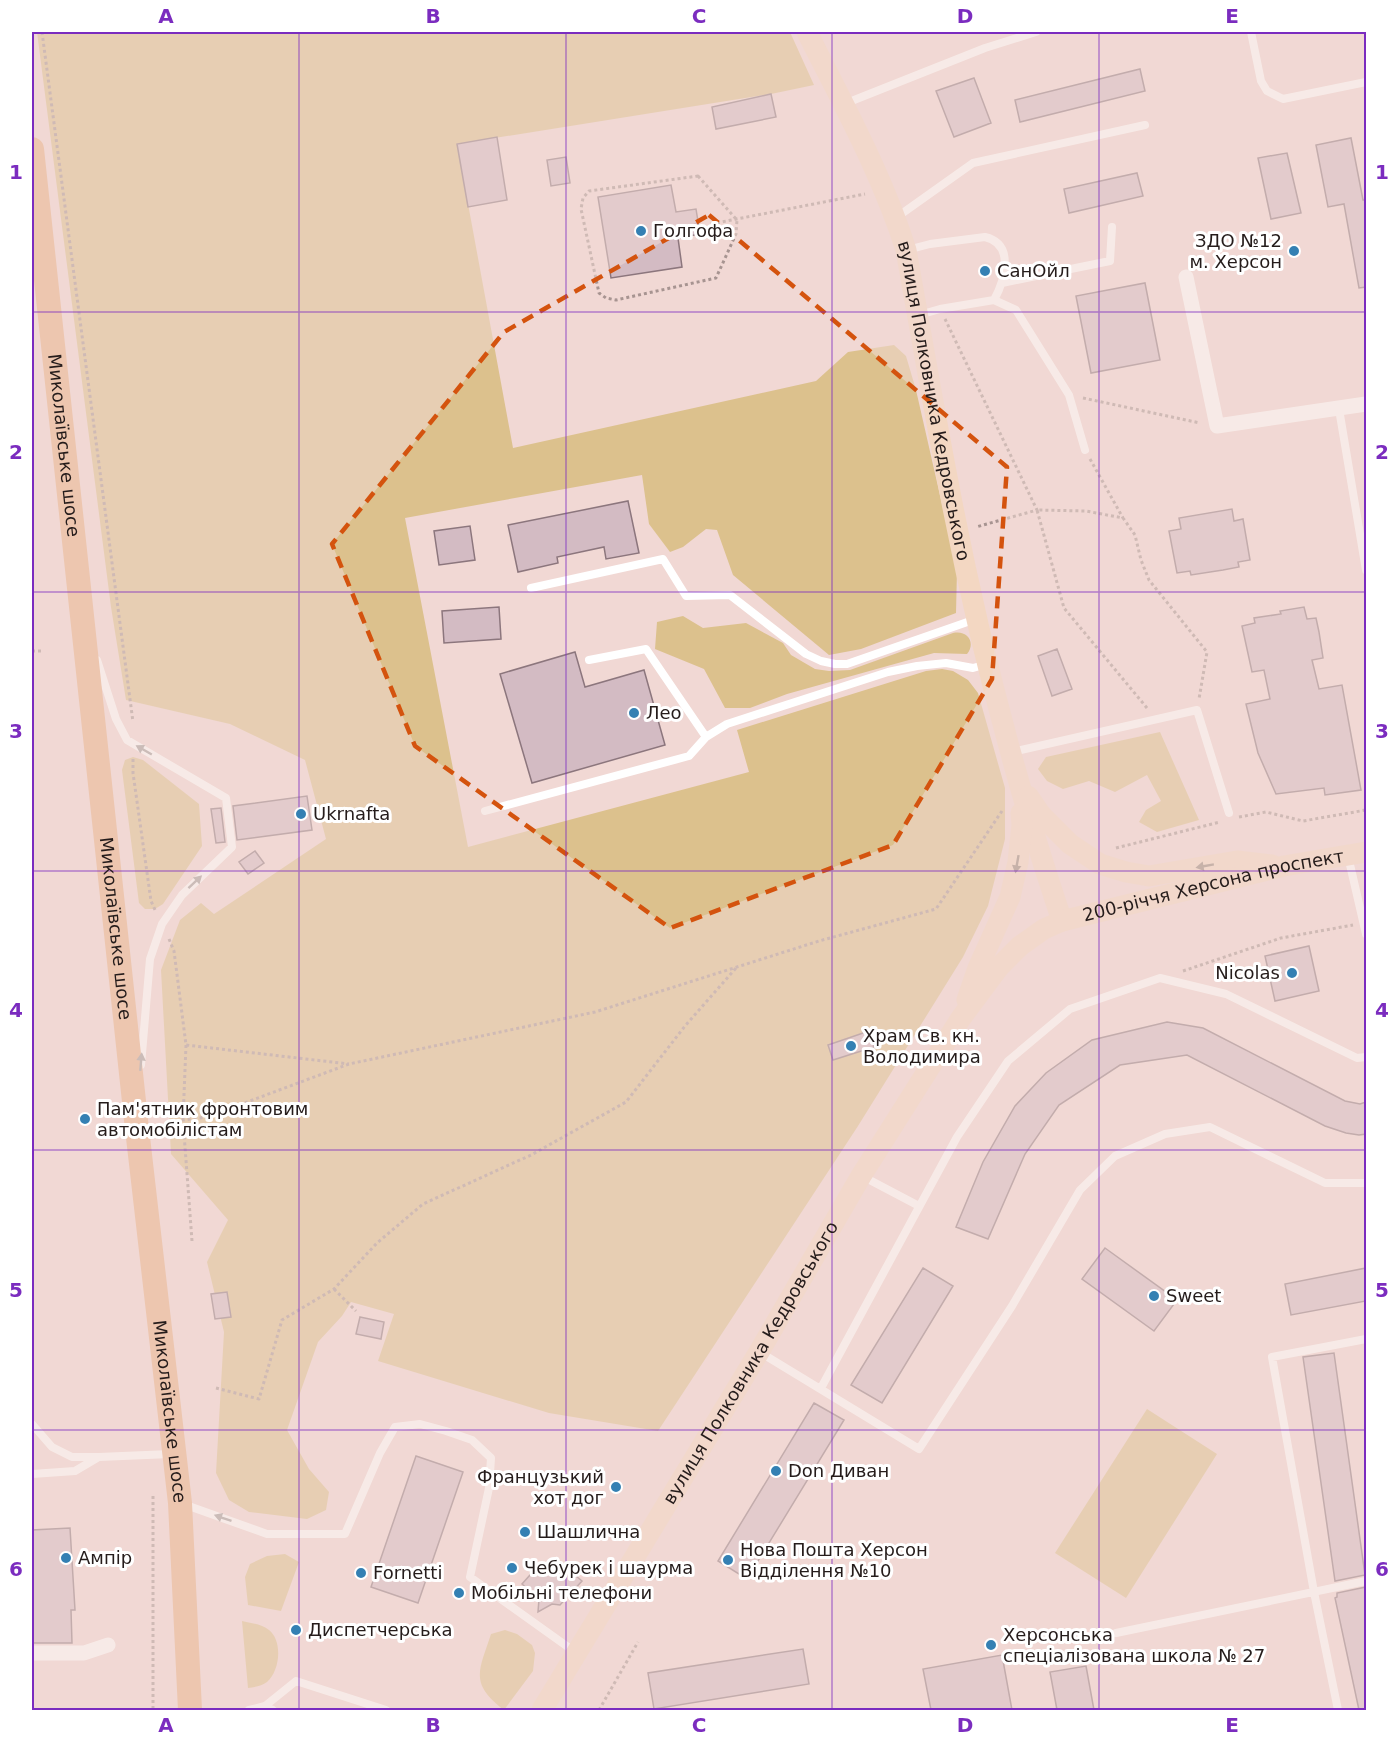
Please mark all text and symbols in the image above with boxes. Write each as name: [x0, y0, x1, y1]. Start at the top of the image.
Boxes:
text: A: [158, 4, 174, 28]
text: B: [425, 4, 441, 28]
text: C: [692, 4, 706, 28]
text: D: [957, 4, 973, 28]
text: E: [1225, 4, 1239, 28]
text: 1: [9, 160, 23, 184]
text: 1: [1375, 160, 1389, 184]
place label: Голгофа: [653, 220, 733, 241]
marker: Голгофа: [634, 224, 648, 238]
place label: ЗДО №12 м. Херсон: [1189, 230, 1282, 272]
street label: вулиця Полковника Кедровського: [894, 238, 975, 563]
marker: ЗДО №12 м. Херсон: [1287, 244, 1301, 258]
place label: СанОйл: [997, 260, 1070, 281]
marker: СанОйл: [978, 264, 992, 278]
street label: Миколаївське шосе: [44, 353, 84, 538]
text: 2: [9, 440, 23, 464]
text: 2: [1375, 440, 1389, 464]
place label: Лео: [646, 702, 682, 723]
marker: Лео: [627, 706, 641, 720]
text: 3: [9, 719, 23, 743]
text: 3: [1375, 719, 1389, 743]
one-way arrow: [135, 745, 152, 755]
place label: Ukrnafta: [313, 803, 390, 824]
marker: Ukrnafta: [294, 807, 308, 821]
street label: Миколаївське шосе: [96, 836, 136, 1021]
street label: 200-річчя Херсона проспект: [1080, 845, 1346, 926]
one-way arrow: [1013, 854, 1022, 873]
one-way arrow: [1196, 862, 1215, 871]
one-way arrow: [188, 875, 202, 889]
place label: Nicolas: [1215, 962, 1280, 983]
marker: Nicolas: [1285, 966, 1299, 980]
text: 4: [9, 998, 23, 1022]
text: 4: [1375, 998, 1389, 1022]
place label: Храм Св. кн. Володимира: [863, 1025, 981, 1067]
marker: Храм Св. кн. Володимира: [844, 1039, 858, 1053]
one-way arrow: [136, 1053, 146, 1072]
place label: Пам'ятник фронтовим автомобілістам: [97, 1098, 308, 1140]
marker: Пам'ятник фронтовим автомобілістам: [78, 1112, 92, 1126]
street label: вулиця Полковника Кедровського: [658, 1218, 842, 1508]
text: 5: [9, 1278, 23, 1302]
text: 5: [1375, 1278, 1389, 1302]
place label: Sweet: [1166, 1285, 1221, 1306]
marker: Sweet: [1147, 1289, 1161, 1303]
street label: Миколаївське шосе: [149, 1319, 191, 1504]
place label: Don Диван: [788, 1460, 889, 1481]
marker: Don Диван: [769, 1464, 783, 1478]
place label: Французький хот дог: [477, 1466, 604, 1508]
marker: Французький хот дог: [609, 1480, 623, 1494]
one-way arrow: [214, 1513, 232, 1523]
place label: Шашлична: [537, 1521, 640, 1542]
marker: Шашлична: [518, 1525, 532, 1539]
place label: Нова Пошта Херсон Відділення №10: [740, 1539, 928, 1581]
place label: Ампір: [78, 1547, 132, 1568]
marker: Ампір: [59, 1551, 73, 1565]
marker: Нова Пошта Херсон Відділення №10: [721, 1553, 735, 1567]
text: 6: [9, 1557, 23, 1581]
place label: Чебурек і шаурма: [524, 1557, 693, 1578]
text: 6: [1375, 1557, 1389, 1581]
marker: Чебурек і шаурма: [505, 1561, 519, 1575]
place label: Fornetti: [373, 1562, 442, 1583]
marker: Fornetti: [354, 1566, 368, 1580]
place label: Мобільні телефони: [471, 1582, 652, 1603]
marker: Мобільні телефони: [452, 1586, 466, 1600]
place label: Диспетчерська: [308, 1619, 453, 1640]
marker: Диспетчерська: [289, 1623, 303, 1637]
place label: Херсонська спеціалізована школа № 27: [1003, 1624, 1265, 1666]
marker: Херсонська спеціалізована школа № 27: [984, 1638, 998, 1652]
text: A: [158, 1713, 174, 1737]
text: B: [425, 1713, 441, 1737]
text: C: [692, 1713, 706, 1737]
text: D: [957, 1713, 973, 1737]
text: E: [1225, 1713, 1239, 1737]

